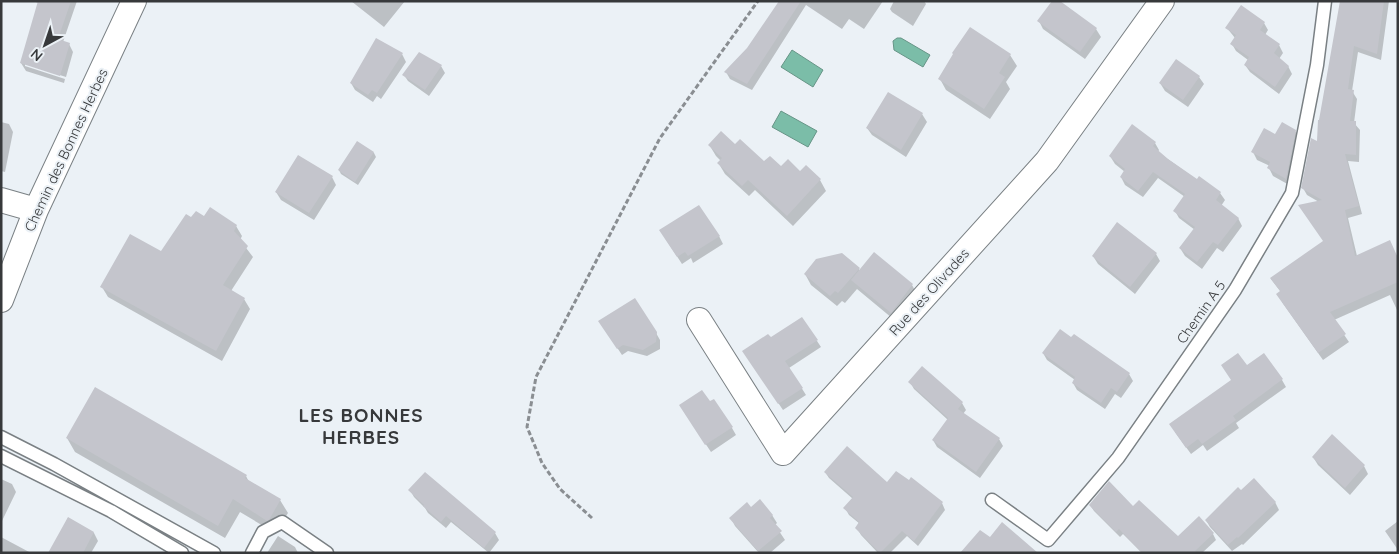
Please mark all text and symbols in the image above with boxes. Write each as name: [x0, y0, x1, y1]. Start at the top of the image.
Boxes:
north arrow: [20, 20, 70, 70]
text: N: [27, 45, 46, 65]
street label: Chemin des Bonnes Herbes: [20, 66, 112, 234]
street label: Rue des Olivades: [885, 245, 973, 339]
street label: Chemin A 5: [1173, 277, 1229, 347]
district label: LES BONNES HERBES: [298, 403, 424, 449]

